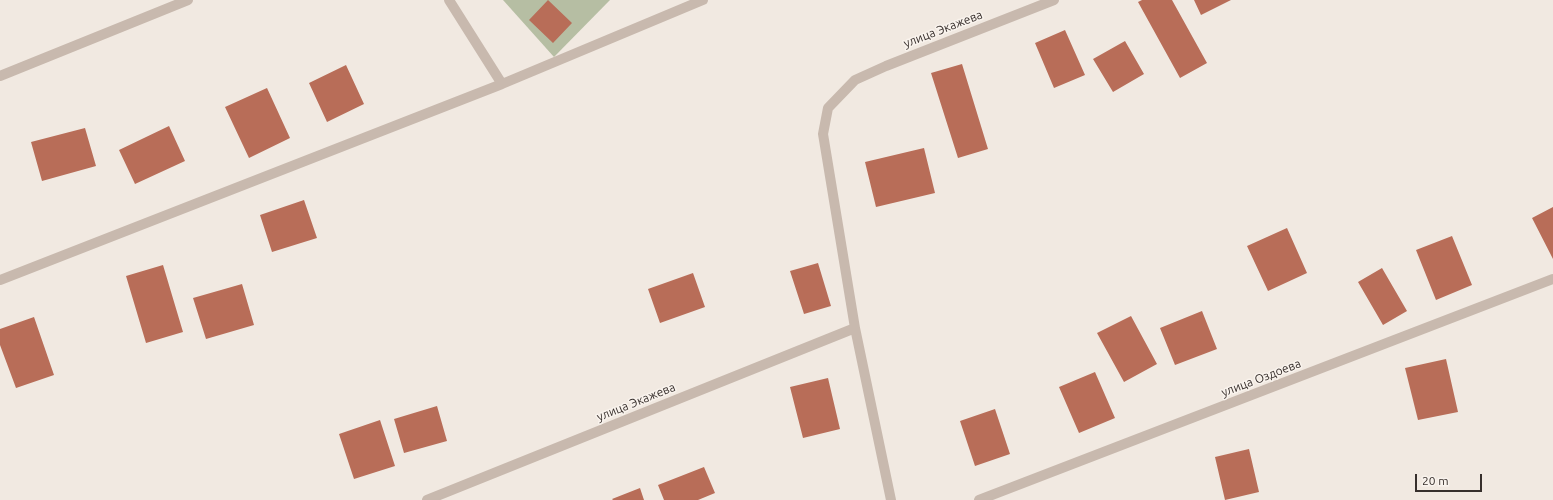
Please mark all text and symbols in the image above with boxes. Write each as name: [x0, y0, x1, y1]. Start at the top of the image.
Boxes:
street label: улица Экажева: [901, 7, 985, 51]
street label: улица Оздоева: [1219, 356, 1303, 400]
street label: улица Экажева: [595, 380, 677, 424]
scale bar: [1417, 466, 1484, 492]
text: 20 m: [1422, 474, 1449, 487]

